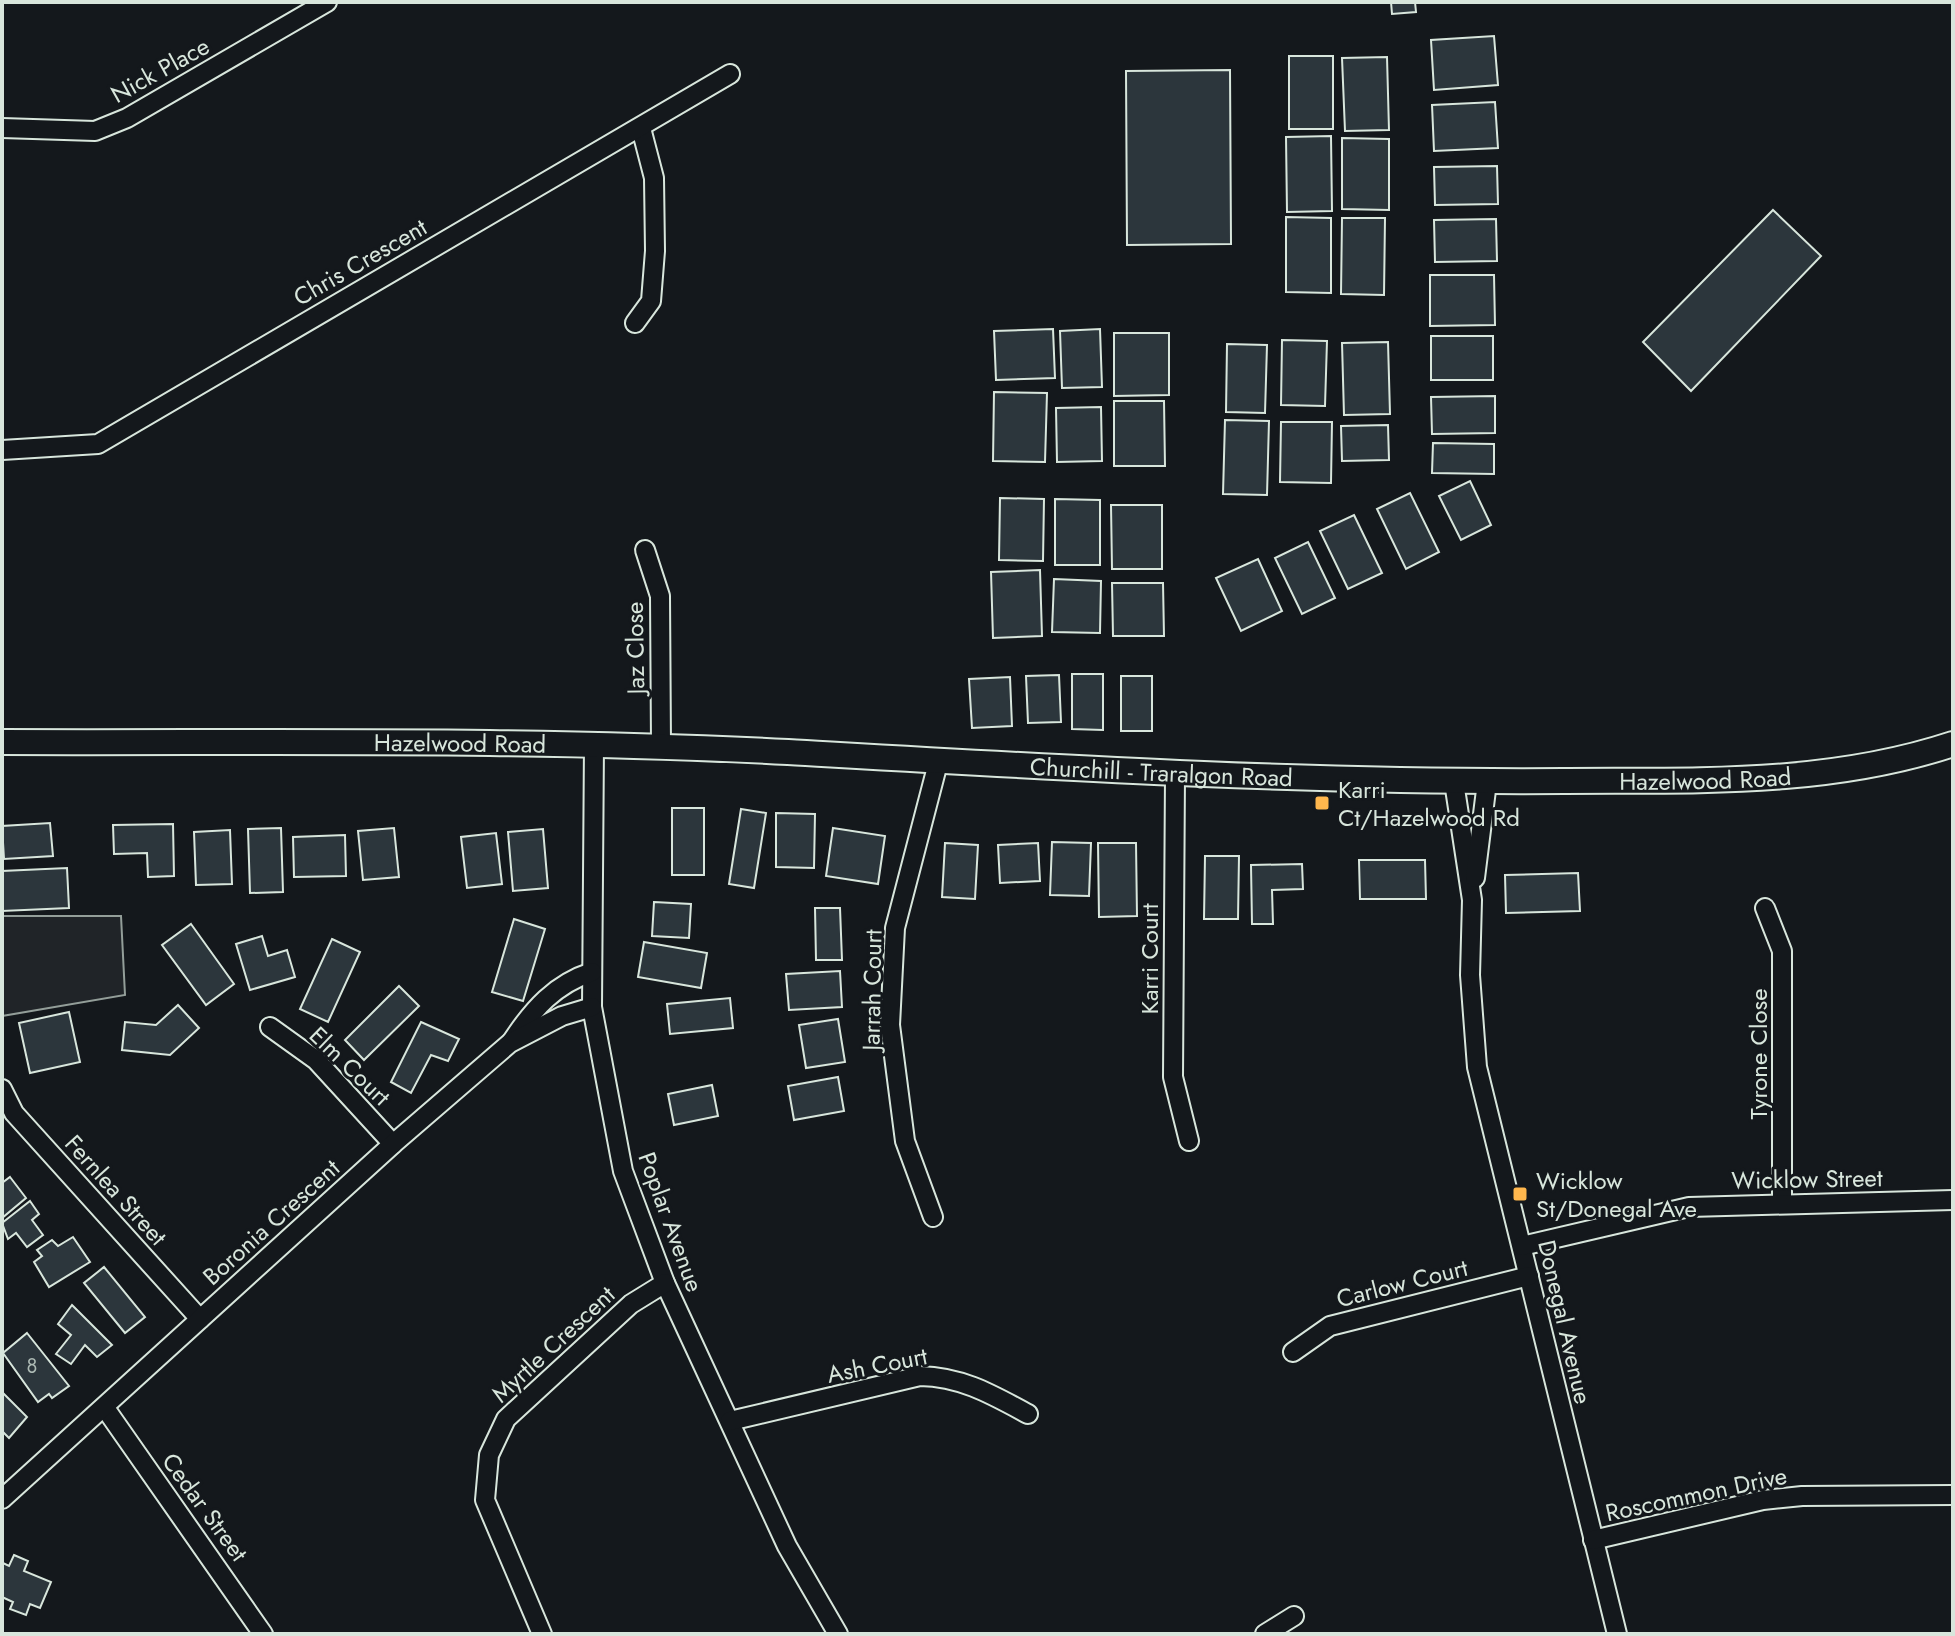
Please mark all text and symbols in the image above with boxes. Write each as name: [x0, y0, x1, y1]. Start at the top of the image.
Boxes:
street label: Nick Place: [104, 28, 216, 112]
street label: Chris Crescent: [287, 209, 433, 314]
street label: Jaz Close: [617, 601, 653, 698]
street label: Hazelwood Road: [374, 725, 546, 761]
street label: Churchill - Traralgon Road: [1029, 748, 1293, 795]
street label: Hazelwood Road: [1619, 758, 1793, 798]
place label: Karri Ct/Hazelwood Rd: [1338, 772, 1520, 835]
marker: Karri Ct/Hazelwood Rd: [1313, 794, 1331, 812]
street label: Karri Court: [1132, 903, 1167, 1015]
street label: Jarrah Court: [853, 929, 891, 1054]
street label: Tyrone Close: [1741, 988, 1776, 1120]
street label: Elm Court: [302, 1018, 399, 1114]
street label: Fernlea Street: [57, 1127, 175, 1253]
street label: Poplar Avenue: [630, 1147, 712, 1297]
street label: Boronia Crescent: [195, 1151, 347, 1293]
street label: Wicklow Street: [1731, 1160, 1883, 1198]
place label: Wicklow St/Donegal Ave: [1536, 1163, 1697, 1226]
marker: Wicklow St/Donegal Ave: [1511, 1185, 1529, 1203]
street label: Donegal Avenue: [1529, 1237, 1601, 1407]
street label: Carlow Court: [1333, 1250, 1472, 1316]
street label: Myrtle Crescent: [483, 1277, 623, 1411]
street label: Ash Court: [824, 1338, 930, 1392]
house number: 8: [27, 1352, 37, 1381]
street label: Cedar Street: [154, 1445, 257, 1569]
street label: Roscommon Drive: [1602, 1458, 1790, 1530]

